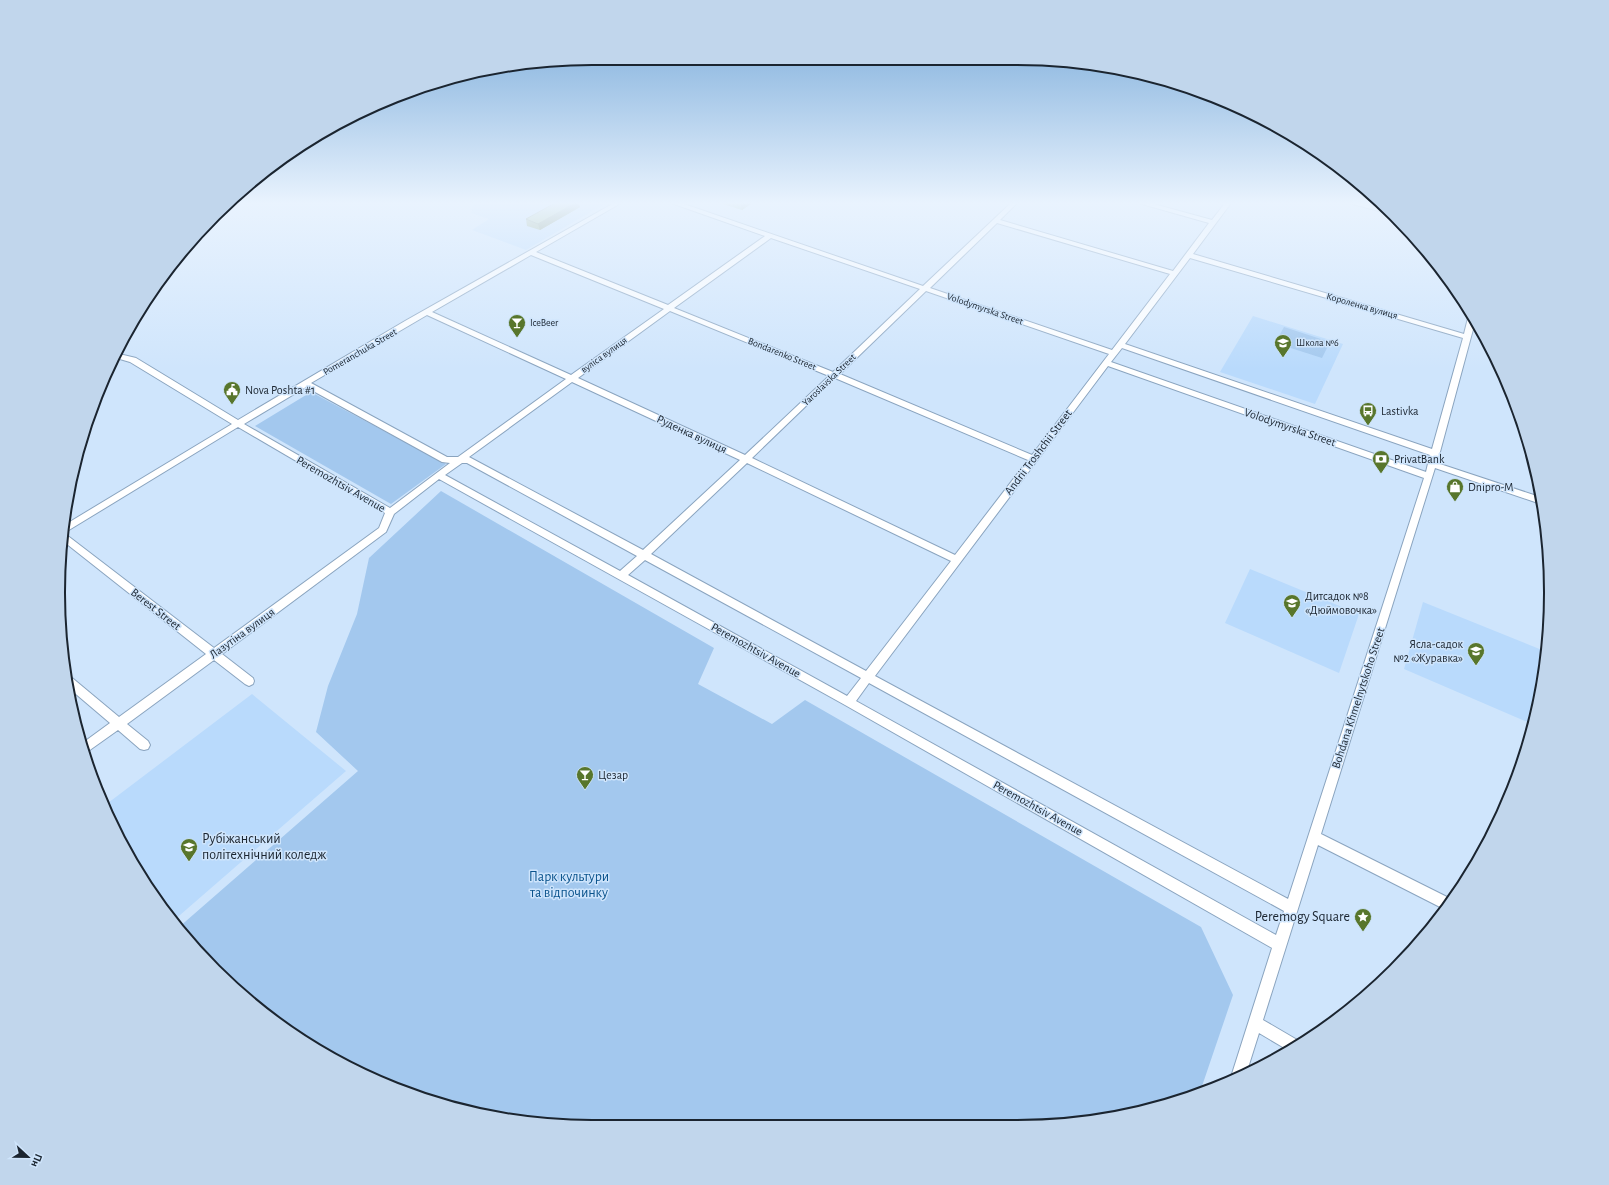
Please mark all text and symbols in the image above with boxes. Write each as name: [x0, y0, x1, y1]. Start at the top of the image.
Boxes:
street label: Volodymyrska Street: [945, 291, 1025, 327]
street label: Короленка вулиця: [1325, 291, 1399, 321]
bar icon: IceBeer: [507, 313, 527, 338]
place label: IceBeer: [530, 318, 559, 328]
street label: Pomeranchuka Street: [321, 326, 399, 377]
school or university icon: Школа №6: [1273, 333, 1293, 358]
street label: вуліса вулиця: [579, 335, 629, 375]
street label: Bondarenko Street: [747, 336, 818, 373]
place label: Школа №6: [1296, 338, 1339, 348]
street label: Yaroslavska Street: [800, 352, 858, 408]
public building icon: Nova Poshta #1: [222, 380, 242, 405]
place label: Nova Poshta #1: [245, 384, 315, 396]
bus stop icon: Lastivka: [1358, 401, 1378, 426]
place label: Lastivka: [1381, 405, 1419, 417]
street label: Volodymyrska Street: [1242, 406, 1338, 449]
street label: Andrii Troshchii Street: [1002, 407, 1074, 497]
street label: Руденка вулиця: [655, 413, 729, 456]
bank icon: PrivatBank: [1371, 449, 1391, 474]
place label: PrivatBank: [1394, 453, 1445, 465]
street label: Peremozhtsiv Avenue: [295, 454, 387, 514]
shop icon: Dnipro-M: [1445, 477, 1465, 502]
place label: Dnipro-M: [1468, 481, 1513, 493]
street label: Berest Street: [129, 586, 183, 632]
place label: Дитсадок №8 «Дюймовочка»: [1305, 590, 1377, 616]
school or university icon: Дитсадок №8 «Дюймовочка»: [1282, 593, 1302, 618]
street label: Лазутіна вулиця: [207, 605, 277, 661]
street label: Peremozhtsiv Avenue: [709, 620, 803, 680]
street label: Bohdana Khmelnytskoho Street: [1330, 626, 1387, 770]
place label: Ясла-садок №2 «Журавка»: [1393, 638, 1463, 665]
school or university icon: Ясла-садок №2 «Журавка»: [1466, 641, 1486, 666]
bar icon: Цезар: [575, 765, 595, 790]
place label: Цезар: [598, 769, 628, 781]
street label: Peremozhtsiv Avenue: [991, 778, 1085, 838]
place label: Рубіжанський політехнічний коледж: [202, 832, 326, 862]
school or university icon: Рубіжанський політехнічний коледж: [179, 837, 199, 862]
park label: Парк культури та відпочинку: [529, 870, 609, 900]
place icon: Peremogy Square: [1353, 907, 1373, 932]
place label: Peremogy Square: [1255, 910, 1350, 924]
north arrow: [8, 1137, 48, 1177]
text: Пн: [29, 1152, 44, 1169]

